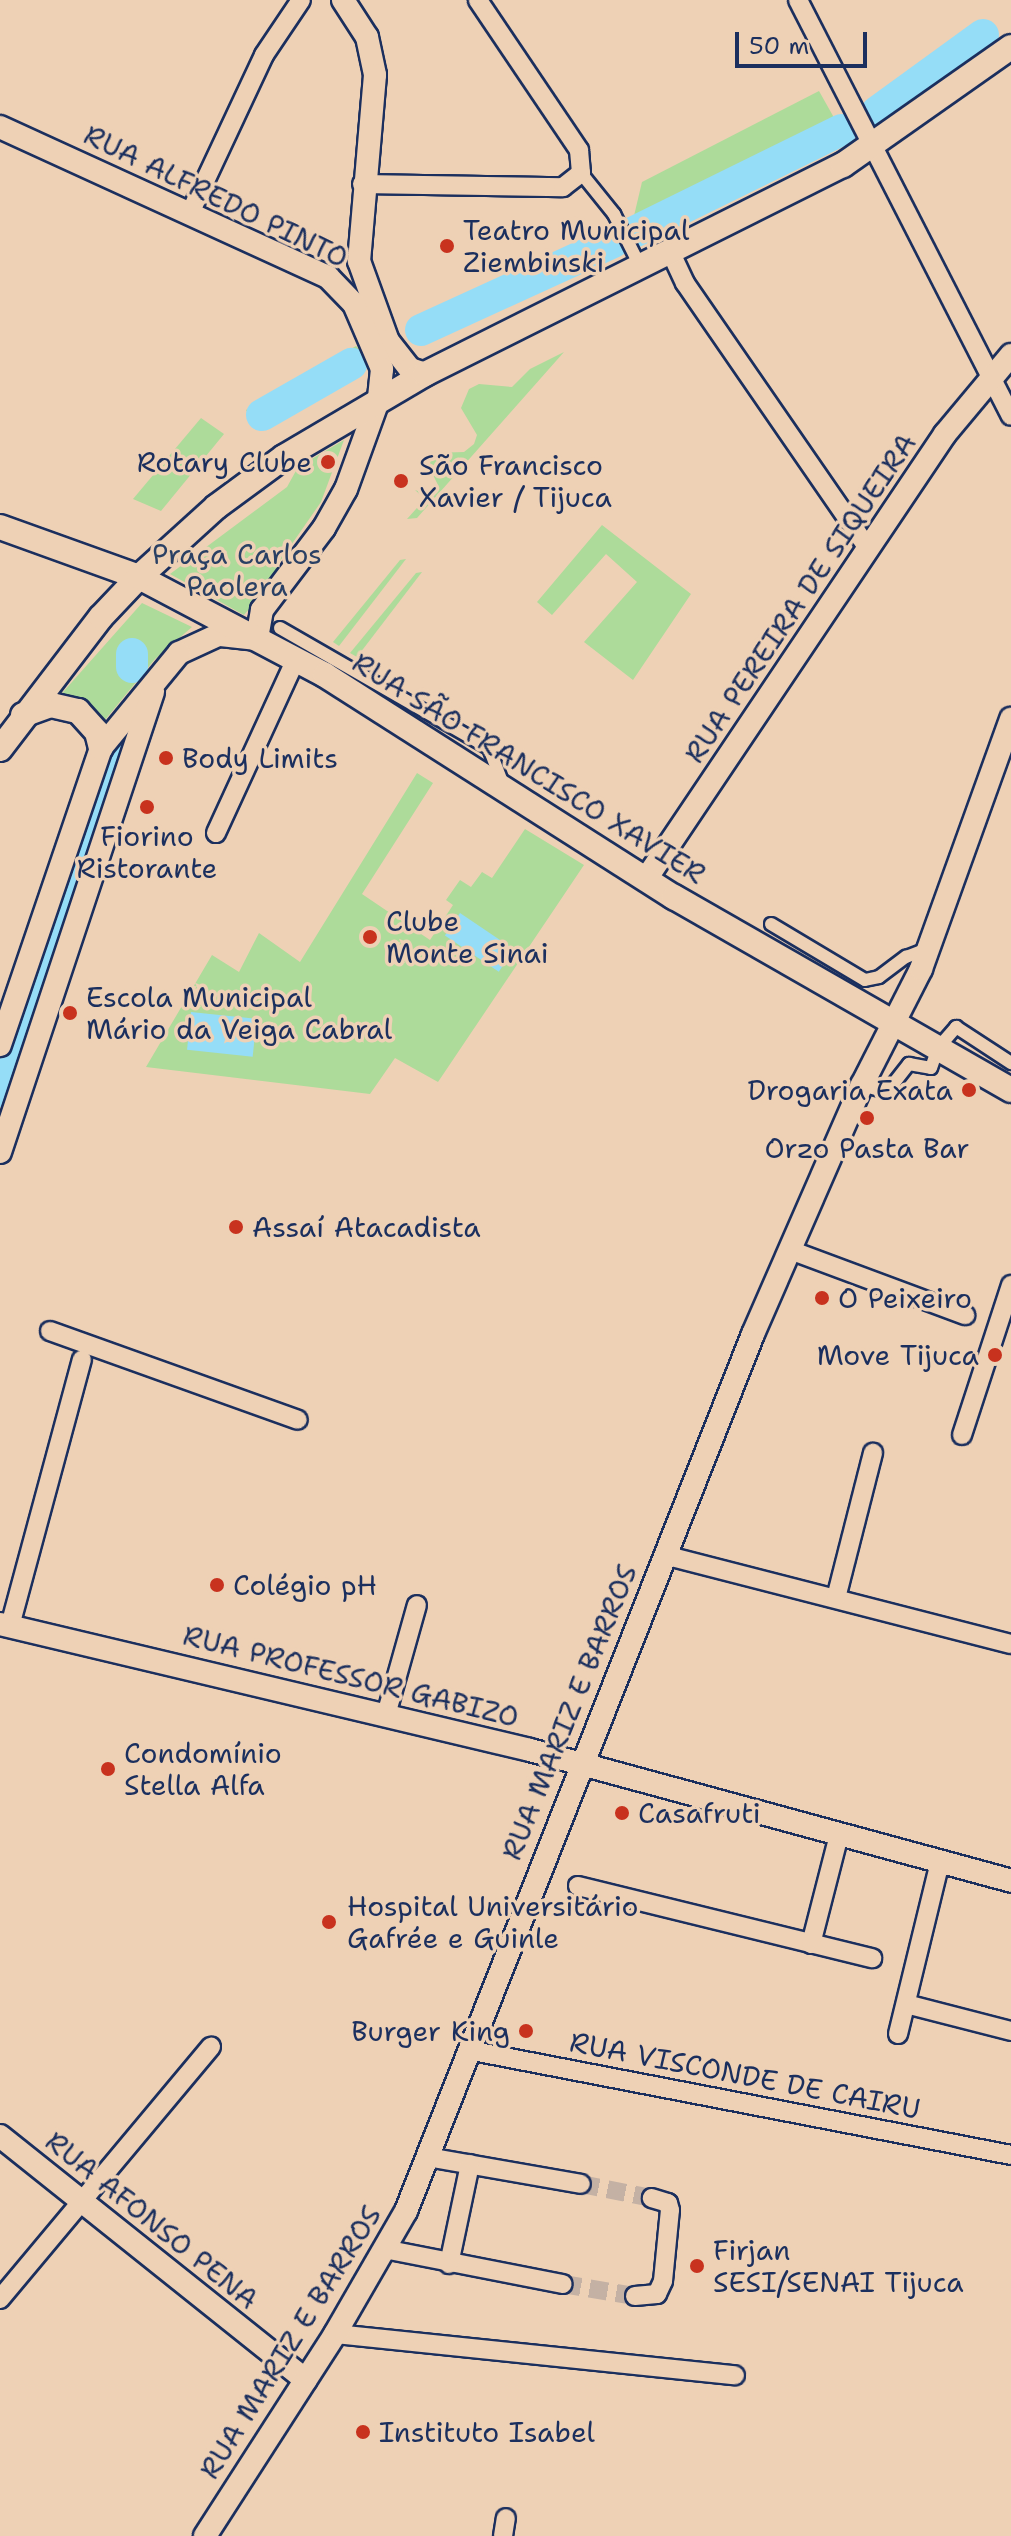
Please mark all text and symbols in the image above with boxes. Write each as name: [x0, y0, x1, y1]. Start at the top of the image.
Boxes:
scale bar: [739, 16, 871, 66]
text: 50 m: [749, 30, 809, 62]
street label: RUA ALFREDO PINTO: [79, 117, 353, 275]
place label: Teatro Municipal Ziembinski: [463, 213, 689, 279]
marker: Teatro Municipal Ziembinski: [438, 237, 456, 255]
street label: RUA PEREIRA DE SIQUEIRA: [677, 427, 923, 769]
place label: Rotary Clube: [137, 445, 312, 479]
place label: São Francisco Xavier / Tijuca: [419, 448, 612, 514]
marker: Rotary Clube: [319, 453, 337, 471]
marker: São Francisco Xavier / Tijuca: [390, 470, 412, 492]
park label: Praça Carlos Paolera: [152, 537, 322, 603]
street label: RUA SÃO FRANCISCO XAVIER: [346, 645, 712, 891]
place label: Body Limits: [182, 741, 338, 775]
marker: Body Limits: [157, 749, 175, 767]
marker: Fiorino Ristorante: [138, 798, 156, 816]
place label: Fiorino Ristorante: [77, 819, 217, 885]
place label: Clube Monte Sinai: [386, 904, 549, 970]
marker: Clube Monte Sinai: [361, 928, 379, 946]
place label: Escola Municipal Mário da Veiga Cabral: [86, 980, 392, 1046]
marker: Escola Municipal Mário da Veiga Cabral: [61, 1004, 79, 1022]
place label: Drogaria Exata: [748, 1073, 953, 1107]
marker: Drogaria Exata: [960, 1081, 978, 1099]
marker: Orzo Pasta Bar: [858, 1109, 876, 1127]
place label: Orzo Pasta Bar: [764, 1131, 970, 1165]
place label: Assaí Atacadista: [252, 1210, 481, 1244]
marker: Assaí Atacadista: [227, 1218, 245, 1236]
place label: O Peixeiro: [838, 1281, 972, 1315]
marker: O Peixeiro: [813, 1289, 831, 1307]
place label: Move Tijuca: [817, 1338, 979, 1372]
marker: Move Tijuca: [986, 1346, 1004, 1364]
street label: RUA MARIZ E BARROS: [494, 1559, 644, 1865]
place label: Colégio pH: [233, 1568, 377, 1602]
marker: Colégio pH: [208, 1576, 226, 1594]
street label: RUA PROFESSOR GABIZO: [180, 1618, 522, 1734]
place label: Condomínio Stella Alfa: [124, 1736, 282, 1802]
marker: Condomínio Stella Alfa: [99, 1760, 117, 1778]
place label: Casafruti: [638, 1796, 761, 1830]
marker: Casafruti: [613, 1804, 631, 1822]
place label: Hospital Universitário Gafrée e Guinle: [347, 1889, 638, 1955]
marker: Hospital Universitário Gafrée e Guinle: [318, 1911, 340, 1933]
place label: Burger King: [351, 2014, 510, 2048]
marker: Burger King: [517, 2022, 535, 2040]
street label: RUA VISCONDE DE CAIRU: [567, 2025, 923, 2125]
street label: RUA AFONSO PENA: [39, 2124, 265, 2316]
street label: RUA MARIZ E BARROS: [192, 2199, 388, 2485]
place label: Firjan SESI/SENAI Tijuca: [713, 2233, 964, 2299]
marker: Firjan SESI/SENAI Tijuca: [688, 2257, 706, 2275]
place label: Instituto Isabel: [379, 2415, 595, 2449]
marker: Instituto Isabel: [354, 2423, 372, 2441]

